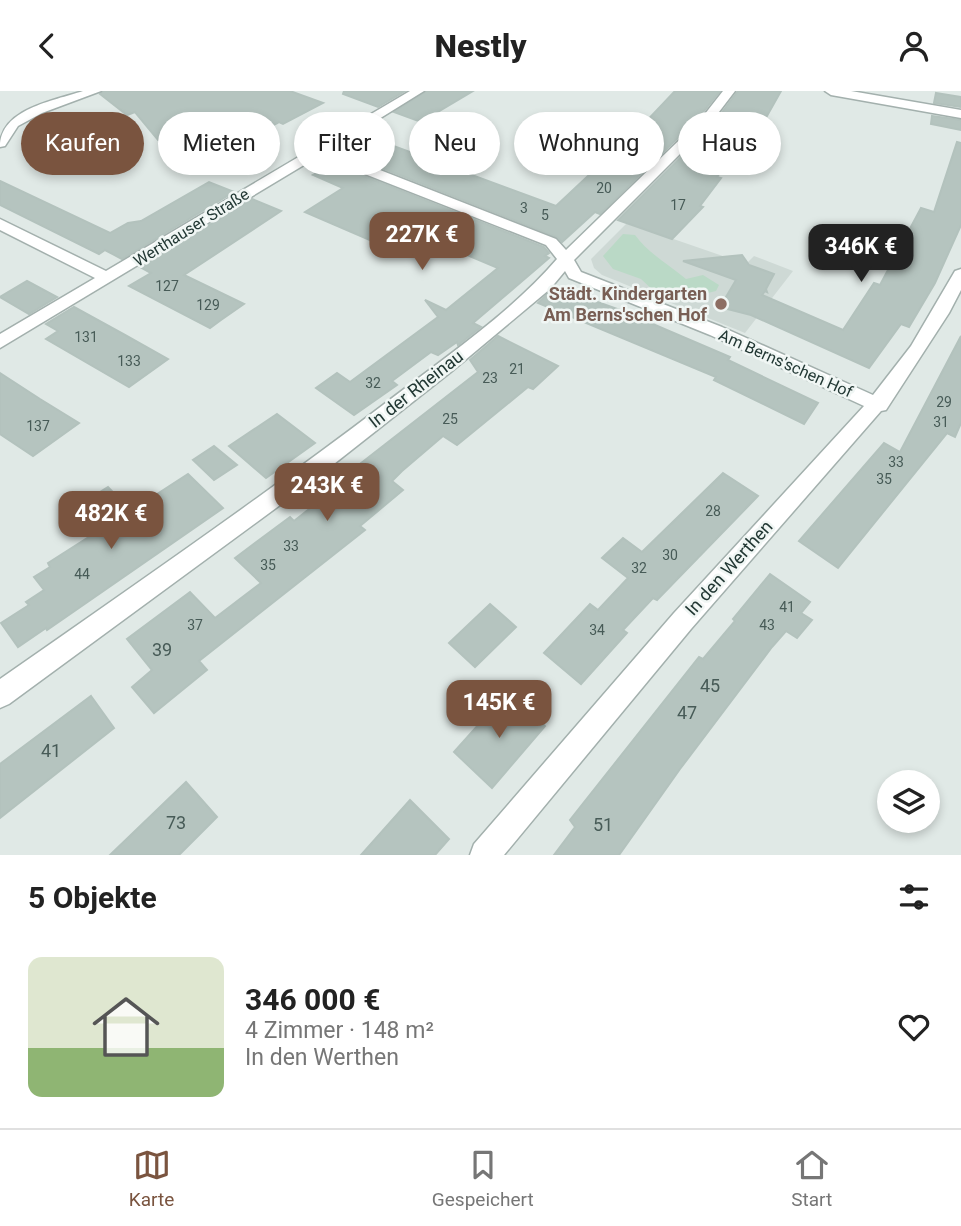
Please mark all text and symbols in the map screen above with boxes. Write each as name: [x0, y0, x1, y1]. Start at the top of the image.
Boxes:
icon: back: [28, 27, 66, 65]
text: Nestly: [434, 27, 527, 65]
icon: person: [895, 27, 933, 65]
chip: Kaufen: [21, 112, 144, 175]
chip: Mieten: [158, 112, 280, 175]
chip: Filter: [294, 112, 395, 175]
chip: Neu: [409, 112, 500, 175]
chip: Wohnung: [514, 112, 664, 175]
chip: Haus: [678, 112, 781, 175]
house number: 20: [596, 180, 612, 196]
street label: Werthauser Straße: [130, 184, 252, 271]
house number: 17: [670, 197, 686, 213]
house number: 3: [520, 200, 528, 216]
house number: 5: [541, 207, 549, 223]
pin: 227K €: [365, 213, 479, 272]
text: 227K €: [385, 221, 459, 248]
pin: 346K €: [804, 225, 918, 284]
text: 346K €: [824, 233, 898, 260]
house number: 127: [155, 278, 179, 294]
place label: Städt. Kindergarten Am Berns'schen Hof: [544, 283, 708, 325]
marker: Städt. Kindergarten Am Berns'schen Hof: [713, 296, 729, 312]
house number: 129: [196, 297, 220, 313]
street label: Am Berns'schen Hof: [716, 325, 856, 402]
house number: 131: [74, 329, 98, 345]
street label: In der Rheinau: [364, 345, 467, 432]
house number: 133: [117, 353, 141, 369]
house number: 21: [509, 361, 525, 377]
house number: 23: [482, 370, 498, 386]
house number: 32: [365, 375, 381, 391]
house number: 29: [936, 394, 952, 410]
house number: 25: [442, 411, 458, 427]
house number: 31: [933, 414, 949, 430]
house number: 137: [26, 418, 50, 434]
house number: 33: [888, 454, 904, 470]
pin: 243K €: [270, 463, 384, 523]
house number: 35: [876, 471, 892, 487]
text: 243K €: [290, 472, 364, 499]
pin: 482K €: [54, 491, 168, 551]
text: 482K €: [74, 500, 148, 527]
house number: 28: [705, 503, 721, 519]
street label: In den Werthen: [681, 516, 777, 619]
house number: 33: [283, 538, 299, 554]
house number: 30: [662, 547, 678, 563]
house number: 35: [260, 557, 276, 573]
house number: 32: [631, 560, 647, 576]
house number: 44: [74, 566, 90, 582]
house number: 41: [779, 599, 795, 615]
house number: 37: [187, 617, 203, 633]
house number: 43: [759, 617, 775, 633]
house number: 34: [589, 622, 605, 638]
house number: 39: [152, 639, 172, 660]
house number: 45: [700, 675, 720, 696]
pin: 145K €: [442, 681, 556, 740]
text: 145K €: [462, 689, 536, 716]
house number: 47: [677, 702, 697, 723]
house number: 41: [41, 740, 61, 761]
map controls: [877, 770, 940, 833]
button: layers: [877, 770, 940, 833]
house number: 73: [166, 812, 186, 833]
house number: 51: [593, 814, 613, 835]
icon: filters: [895, 878, 933, 916]
text: 5 Objekte: [28, 880, 157, 915]
text: 346 000 €: [245, 982, 380, 1017]
icon: home: [84, 985, 168, 1069]
icon: heart: [895, 1008, 933, 1046]
text: 4 Zimmer · 148 m²: [245, 1017, 434, 1044]
text: In den Werthen: [245, 1044, 399, 1071]
tab: Karte: [129, 1146, 174, 1211]
tab: Gespeichert: [432, 1146, 534, 1211]
tab: Start: [791, 1146, 832, 1211]

